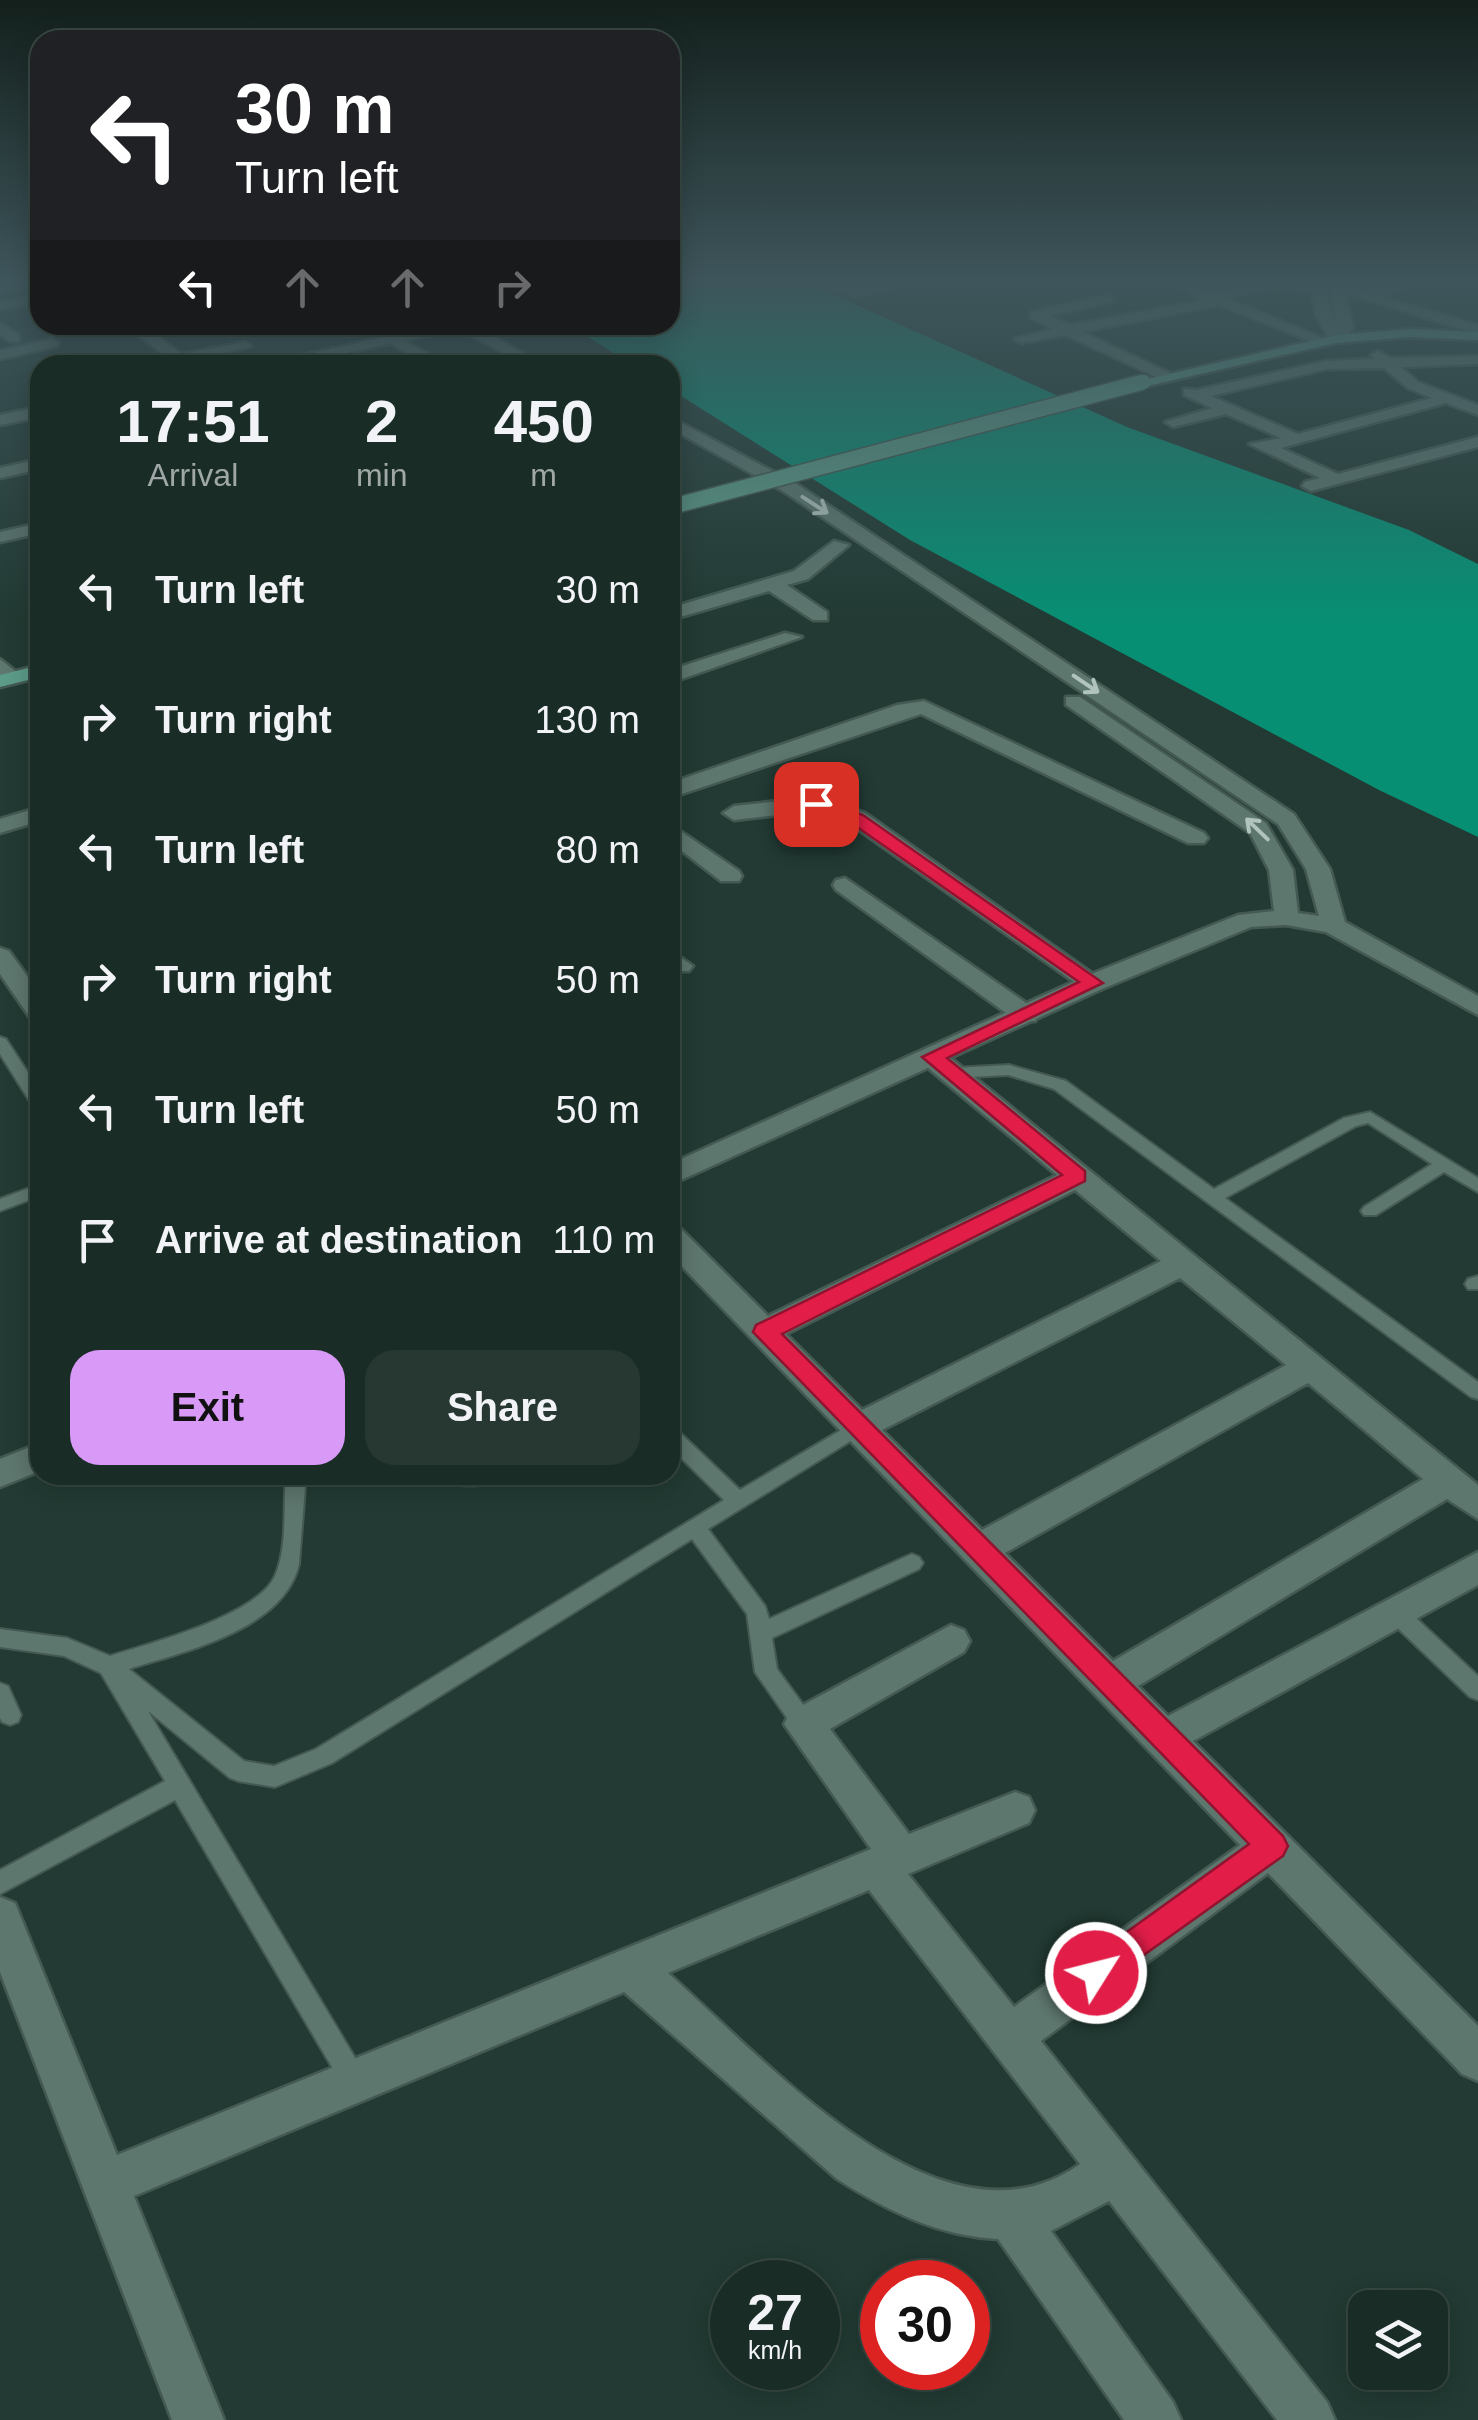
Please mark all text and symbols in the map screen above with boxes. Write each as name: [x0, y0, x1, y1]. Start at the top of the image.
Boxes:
icon: left: [70, 70, 200, 200]
text: 30 m: [235, 70, 395, 148]
text: Turn left: [235, 152, 398, 203]
icon: left: [170, 260, 225, 315]
icon: ahead: [275, 260, 330, 315]
icon: ahead: [380, 260, 435, 315]
icon: right: [485, 260, 540, 315]
text: 17:51: [116, 388, 270, 455]
text: 2: [365, 388, 398, 455]
text: 450: [494, 388, 594, 455]
text: Arrival: [148, 457, 238, 493]
text: min: [356, 457, 407, 493]
text: m: [530, 457, 557, 493]
one-way arrow: [801, 494, 829, 515]
icon: left: [70, 563, 125, 618]
text: Turn left: [155, 569, 304, 611]
text: 30 m: [556, 569, 640, 611]
one-way arrow: [1072, 674, 1100, 695]
icon: right: [70, 693, 125, 748]
text: Turn right: [155, 699, 332, 741]
text: 130 m: [534, 699, 640, 741]
pin: [774, 762, 859, 847]
icon: arrive: [789, 777, 844, 832]
one-way arrow: [1245, 818, 1270, 841]
icon: left: [70, 823, 125, 878]
text: Turn left: [155, 829, 304, 871]
text: 80 m: [556, 829, 640, 871]
icon: right: [70, 953, 125, 1008]
text: Turn right: [155, 959, 332, 1001]
text: 50 m: [556, 959, 640, 1001]
icon: left: [70, 1083, 125, 1138]
text: Turn left: [155, 1089, 304, 1131]
text: 50 m: [556, 1089, 640, 1131]
icon: arrive: [70, 1213, 125, 1268]
text: Arrive at destination: [155, 1219, 522, 1261]
text: 110 m: [552, 1219, 655, 1261]
button: Exit: [70, 1350, 345, 1465]
button: Share: [365, 1350, 640, 1465]
position arrow: [1044, 1921, 1148, 2025]
speed limit sign: 30: [860, 2260, 990, 2390]
text: 27: [747, 2285, 803, 2341]
map controls: [1348, 2290, 1448, 2390]
button: layers: [1348, 2290, 1448, 2390]
text: km/h: [748, 2336, 802, 2364]

